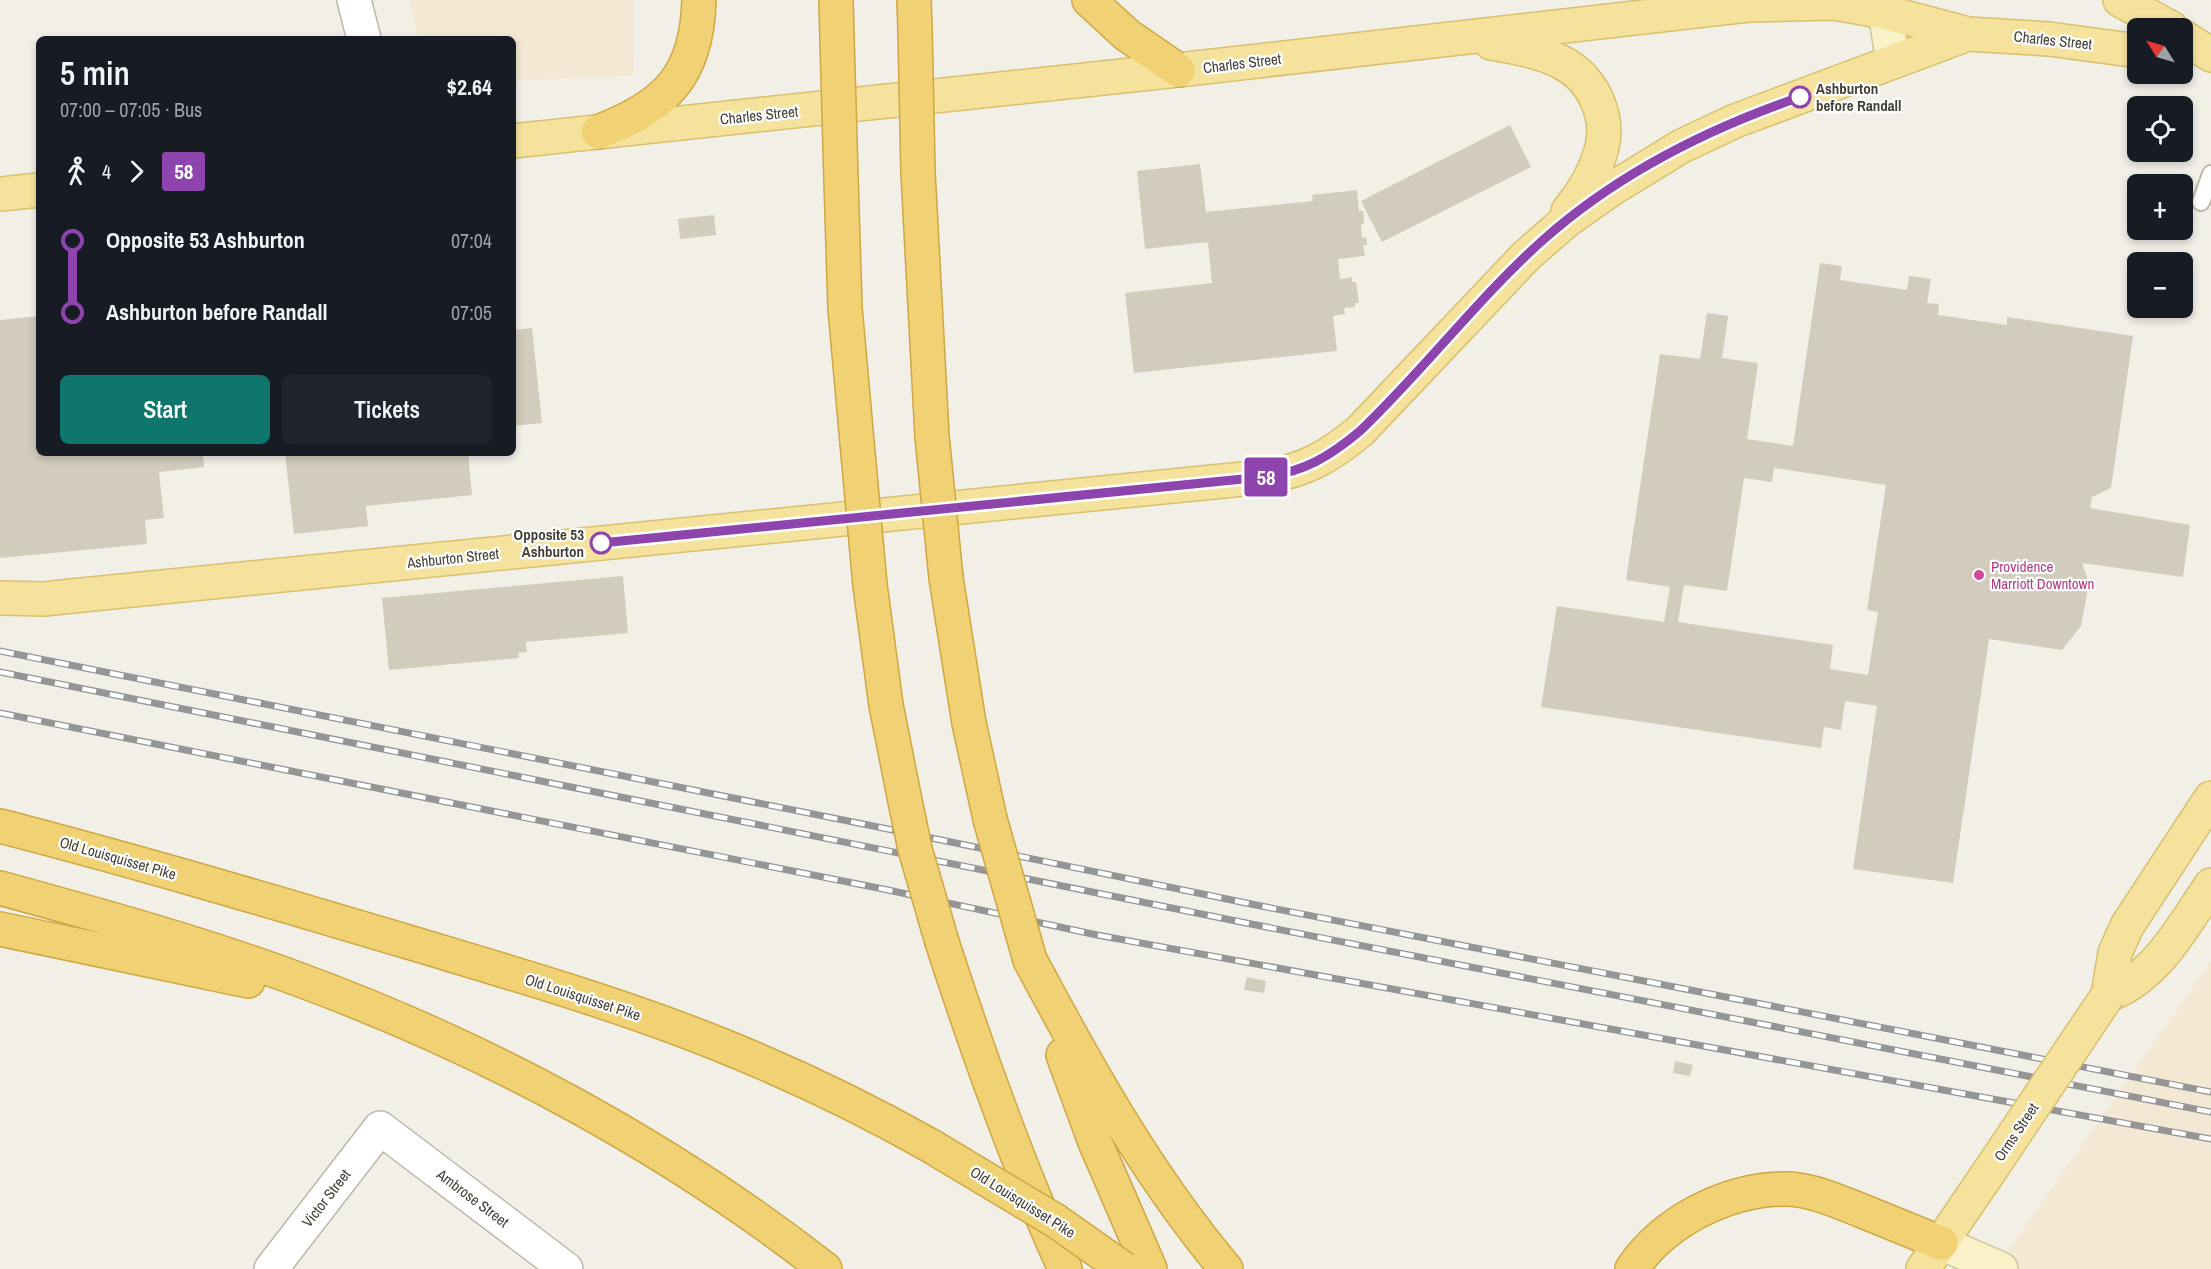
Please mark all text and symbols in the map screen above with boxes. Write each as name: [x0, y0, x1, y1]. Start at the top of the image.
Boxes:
north arrow: [2127, 18, 2193, 84]
map controls: [2127, 18, 2193, 318]
street label: Charles Street: [2013, 25, 2094, 55]
street label: Charles Street: [1202, 48, 1283, 78]
text: 5 min: [60, 51, 130, 95]
text: $2.64: [447, 72, 492, 102]
place label: Ashburton before Randall: [1816, 78, 1901, 116]
marker: Ashburton before Randall: [1789, 86, 1811, 108]
text: 07:00 – 07:05 · Bus: [60, 96, 202, 123]
button: locate: [2127, 96, 2193, 162]
street label: Charles Street: [719, 100, 800, 130]
icon: walk: [60, 155, 93, 188]
icon: forward: [120, 155, 153, 188]
text: 58: [174, 157, 193, 186]
text: 4: [102, 158, 111, 185]
button: +: [2127, 174, 2193, 240]
text: Opposite 53 Ashburton: [106, 225, 305, 255]
text: 07:04: [451, 227, 492, 254]
button: −: [2127, 252, 2193, 318]
text: Ashburton before Randall: [106, 297, 328, 327]
text: 07:05: [451, 299, 492, 326]
button: Start: [60, 375, 270, 444]
button: Tickets: [282, 375, 492, 444]
line badge: 58: [1239, 458, 1293, 496]
text: 58: [1256, 463, 1276, 492]
place label: Opposite 53 Ashburton: [514, 524, 584, 562]
marker: Opposite 53 Ashburton: [590, 532, 612, 554]
street label: Ashburton Street: [405, 543, 501, 573]
place label: Providence Marriott Downtown: [1991, 556, 2094, 594]
marker: Providence Marriott Downtown: [1972, 568, 1986, 582]
street label: Old Louisquisset Pike: [57, 831, 179, 885]
street label: Old Louisquisset Pike: [523, 968, 644, 1026]
street label: Orms Street: [1989, 1098, 2044, 1165]
street label: Old Louisquisset Pike: [966, 1161, 1080, 1243]
street label: Ambrose Street: [432, 1163, 514, 1232]
street label: Victor Street: [297, 1164, 356, 1231]

